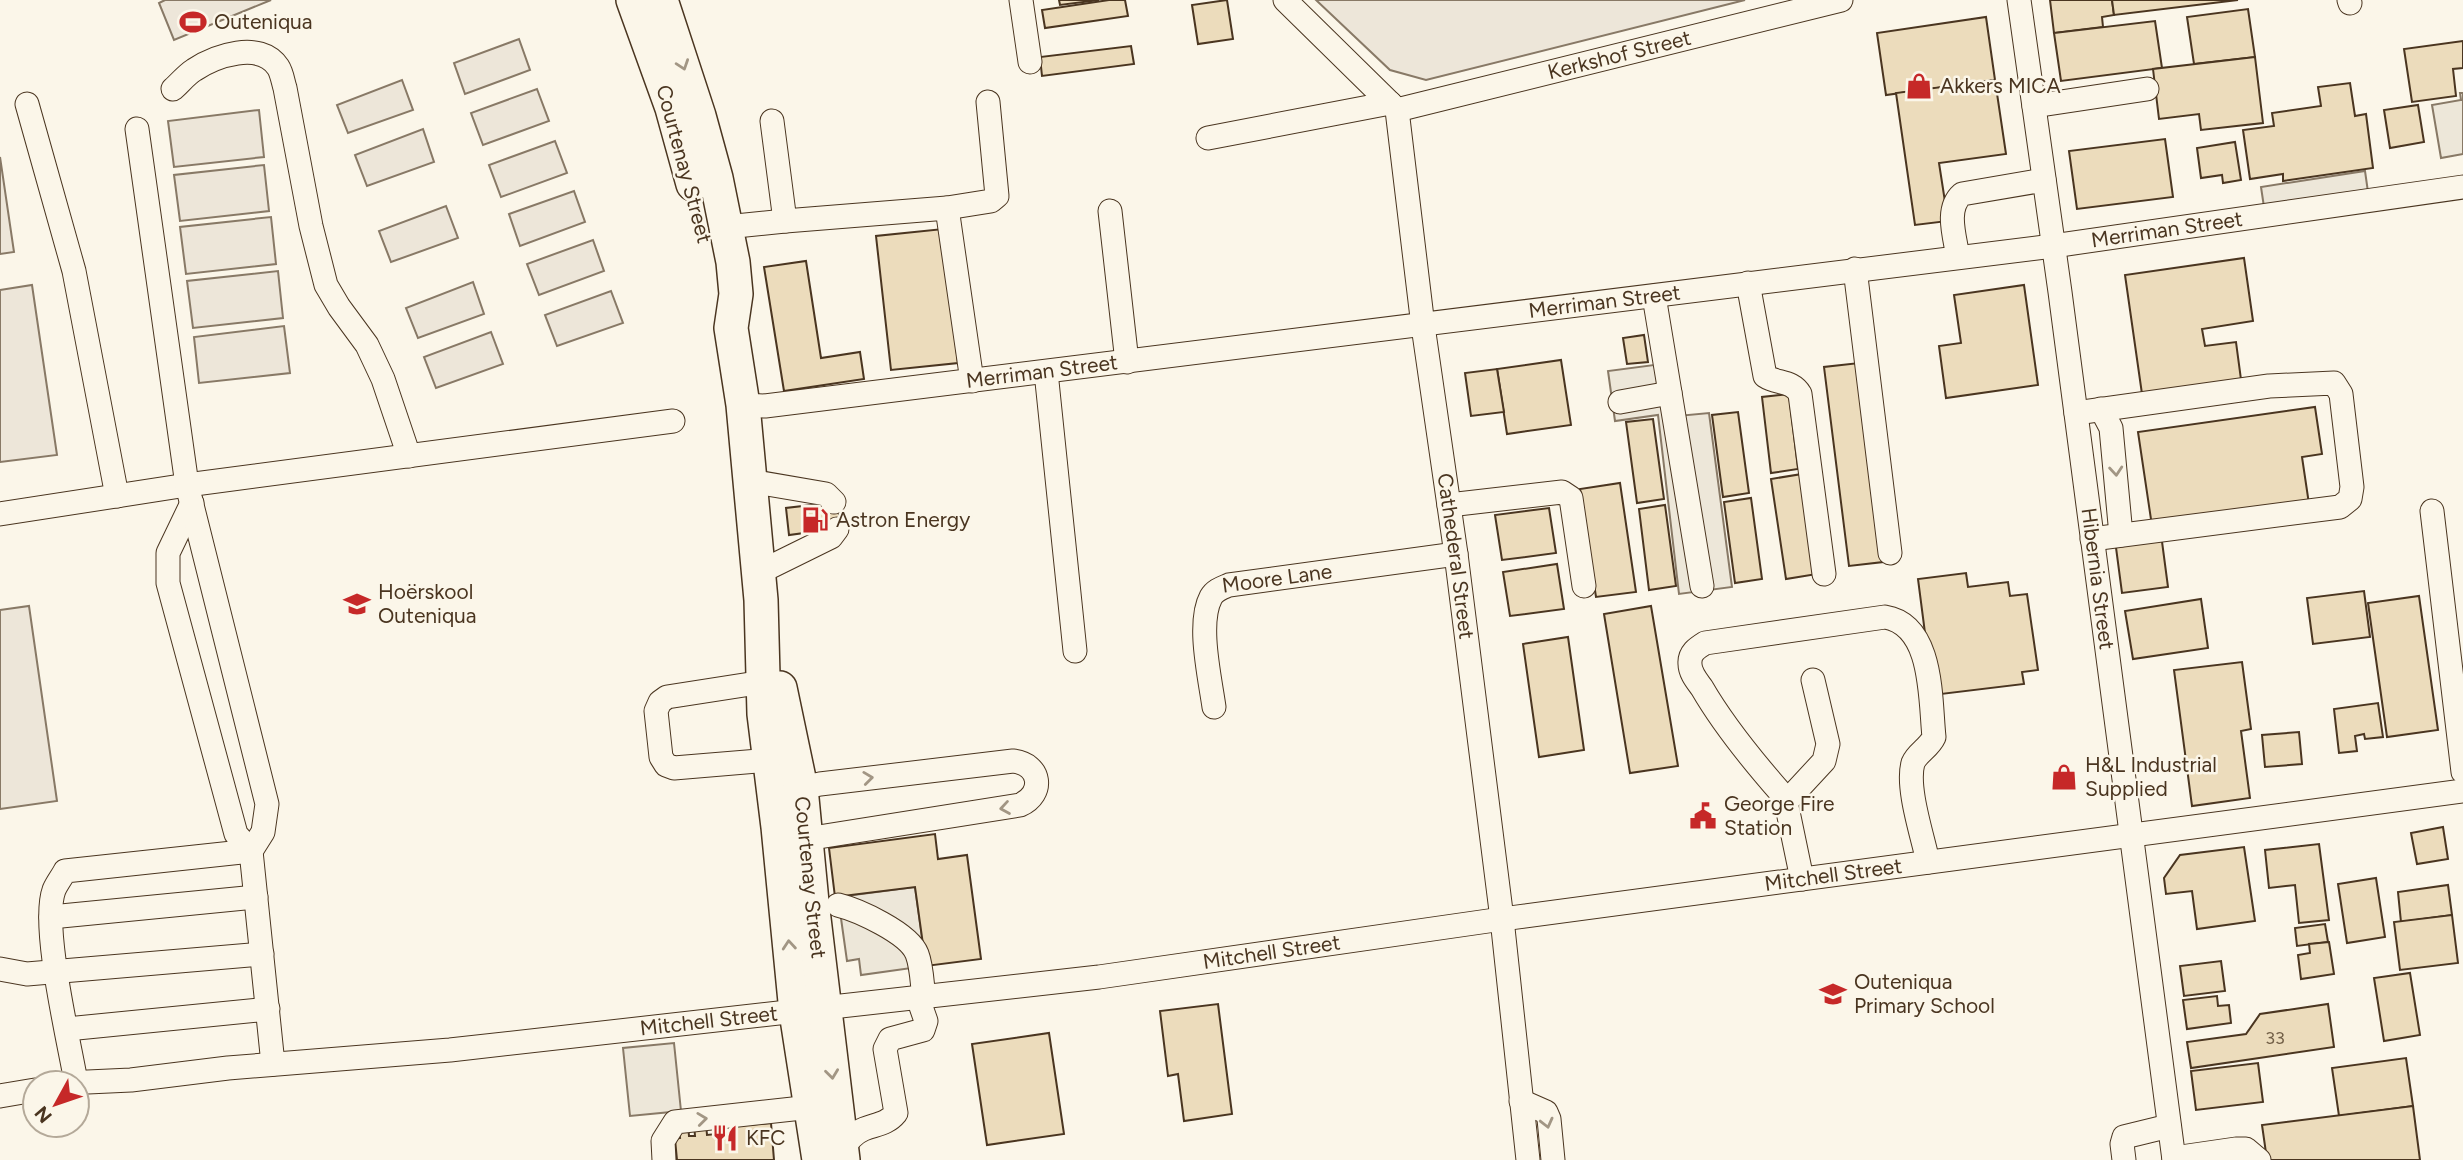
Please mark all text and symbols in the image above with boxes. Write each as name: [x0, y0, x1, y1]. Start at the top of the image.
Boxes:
sports icon: Outeniqua: [178, 7, 208, 37]
place label: Outeniqua: [214, 9, 313, 34]
street label: Kerkshof Street: [1545, 25, 1694, 84]
one-way arrow: [675, 58, 689, 70]
shop icon: Akkers MICA: [1904, 71, 1934, 101]
place label: Akkers MICA: [1940, 73, 2061, 98]
street label: Courtenay Street: [651, 82, 718, 246]
street label: Merriman Street: [2089, 206, 2244, 252]
street label: Merriman Street: [1527, 279, 1682, 323]
street label: Merriman Street: [964, 349, 1119, 393]
one-way arrow: [2108, 465, 2123, 477]
street label: Cathederal Street: [1432, 471, 1480, 641]
fuel station icon: Astron Energy: [800, 505, 830, 535]
street label: Hibernia Street: [2076, 506, 2120, 651]
place label: Astron Energy: [836, 507, 970, 532]
street label: Moore Lane: [1220, 558, 1333, 598]
place label: Hoërskool Outeniqua: [378, 579, 477, 628]
school or university icon: Hoërskool Outeniqua: [342, 589, 372, 619]
place label: H&L Industrial Supplied: [2085, 752, 2217, 801]
shop icon: H&L Industrial Supplied: [2049, 762, 2079, 792]
one-way arrow: [862, 770, 874, 785]
place label: George Fire Station: [1724, 791, 1835, 840]
street label: Courtenay Street: [790, 795, 832, 960]
one-way arrow: [999, 800, 1011, 815]
public building icon: George Fire Station: [1688, 801, 1718, 831]
street label: Mitchell Street: [1763, 853, 1904, 896]
street label: Mitchell Street: [1201, 929, 1342, 974]
one-way arrow: [782, 939, 797, 950]
place label: Outeniqua Primary School: [1854, 969, 1995, 1018]
school or university icon: Outeniqua Primary School: [1818, 979, 1848, 1009]
street label: Mitchell Street: [639, 1000, 779, 1041]
house number: 33: [2265, 1027, 2285, 1049]
north arrow: [21, 1069, 91, 1139]
one-way arrow: [825, 1069, 840, 1080]
text: N: [30, 1102, 57, 1128]
one-way arrow: [696, 1112, 707, 1127]
one-way arrow: [1539, 1117, 1554, 1129]
restaurant icon: KFC: [710, 1123, 740, 1153]
place label: KFC: [746, 1125, 785, 1150]

